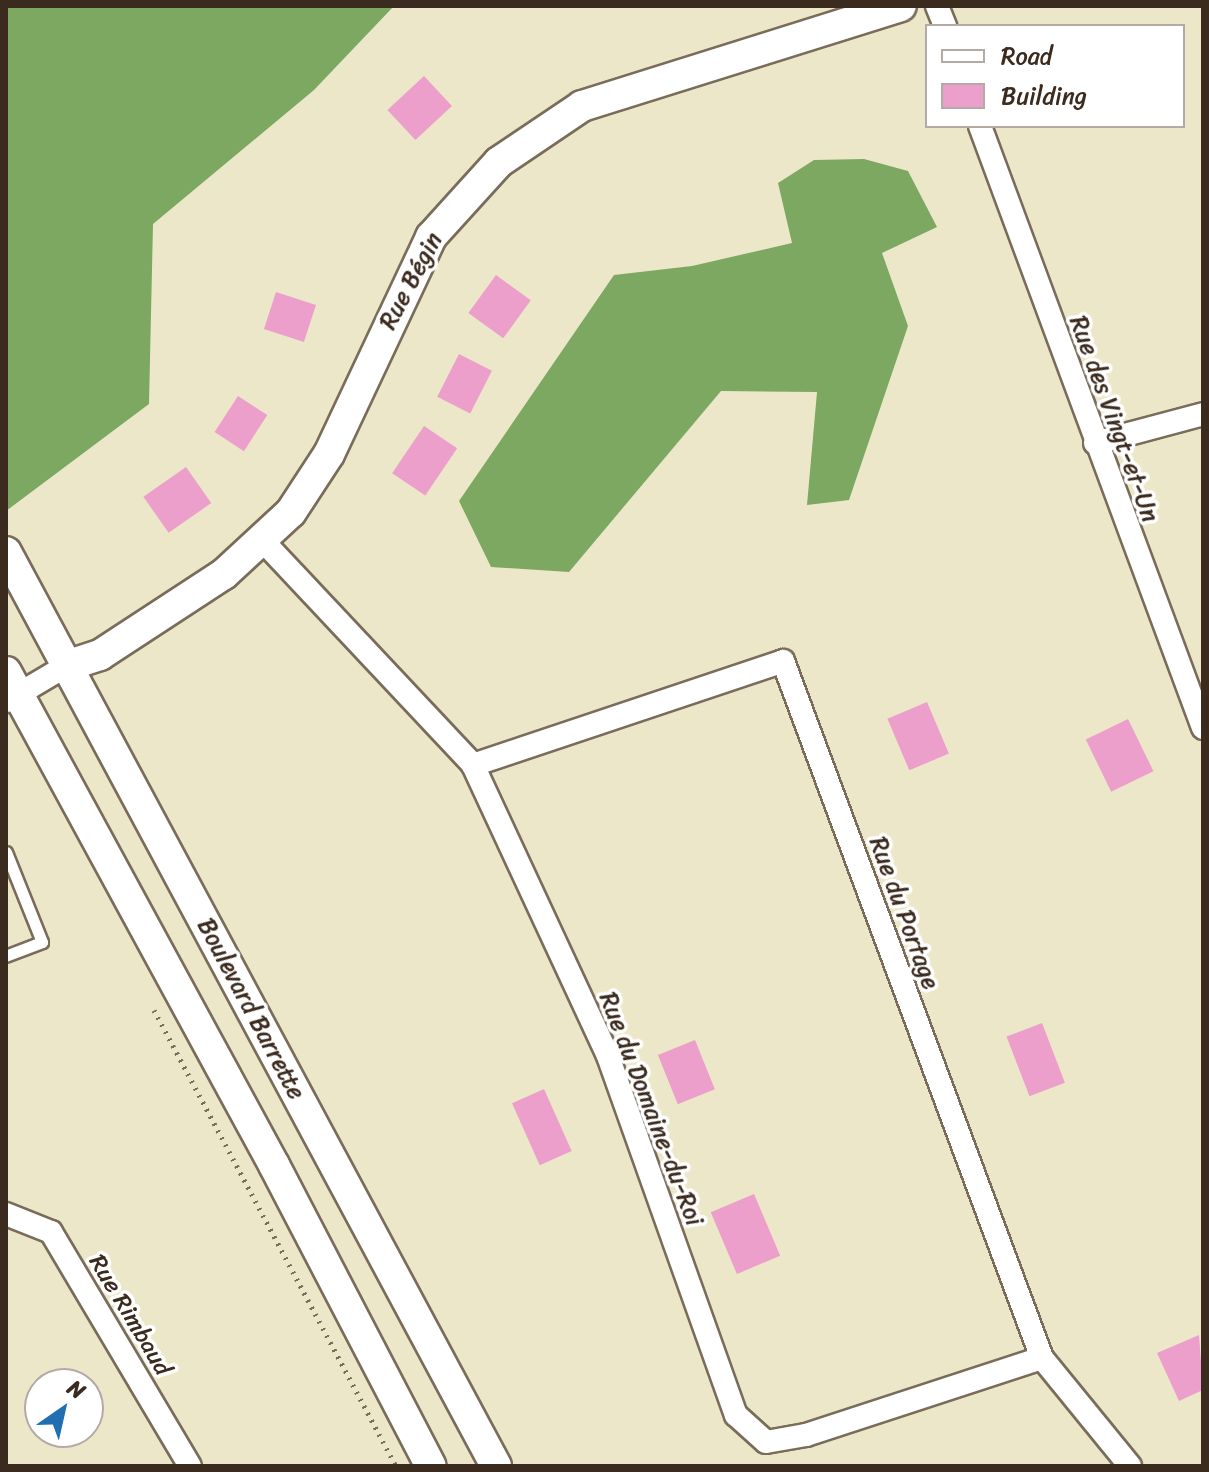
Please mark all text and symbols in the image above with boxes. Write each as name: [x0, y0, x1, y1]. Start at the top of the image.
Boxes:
legend: [925, 24, 1185, 128]
text: Road: [1001, 35, 1052, 77]
text: Building: [1001, 75, 1087, 117]
street label: Rue Bégin: [374, 228, 448, 334]
street label: Rue des Vingt-et-Un: [1063, 312, 1165, 526]
street label: Rue du Portage: [863, 833, 945, 993]
street label: Boulevard Barrette: [191, 913, 311, 1105]
street label: Rue du Domaine-du-Roi: [593, 988, 709, 1230]
street label: Rue Rimbaud: [83, 1249, 177, 1381]
north arrow: [24, 1368, 104, 1448]
text: N: [59, 1369, 94, 1410]

